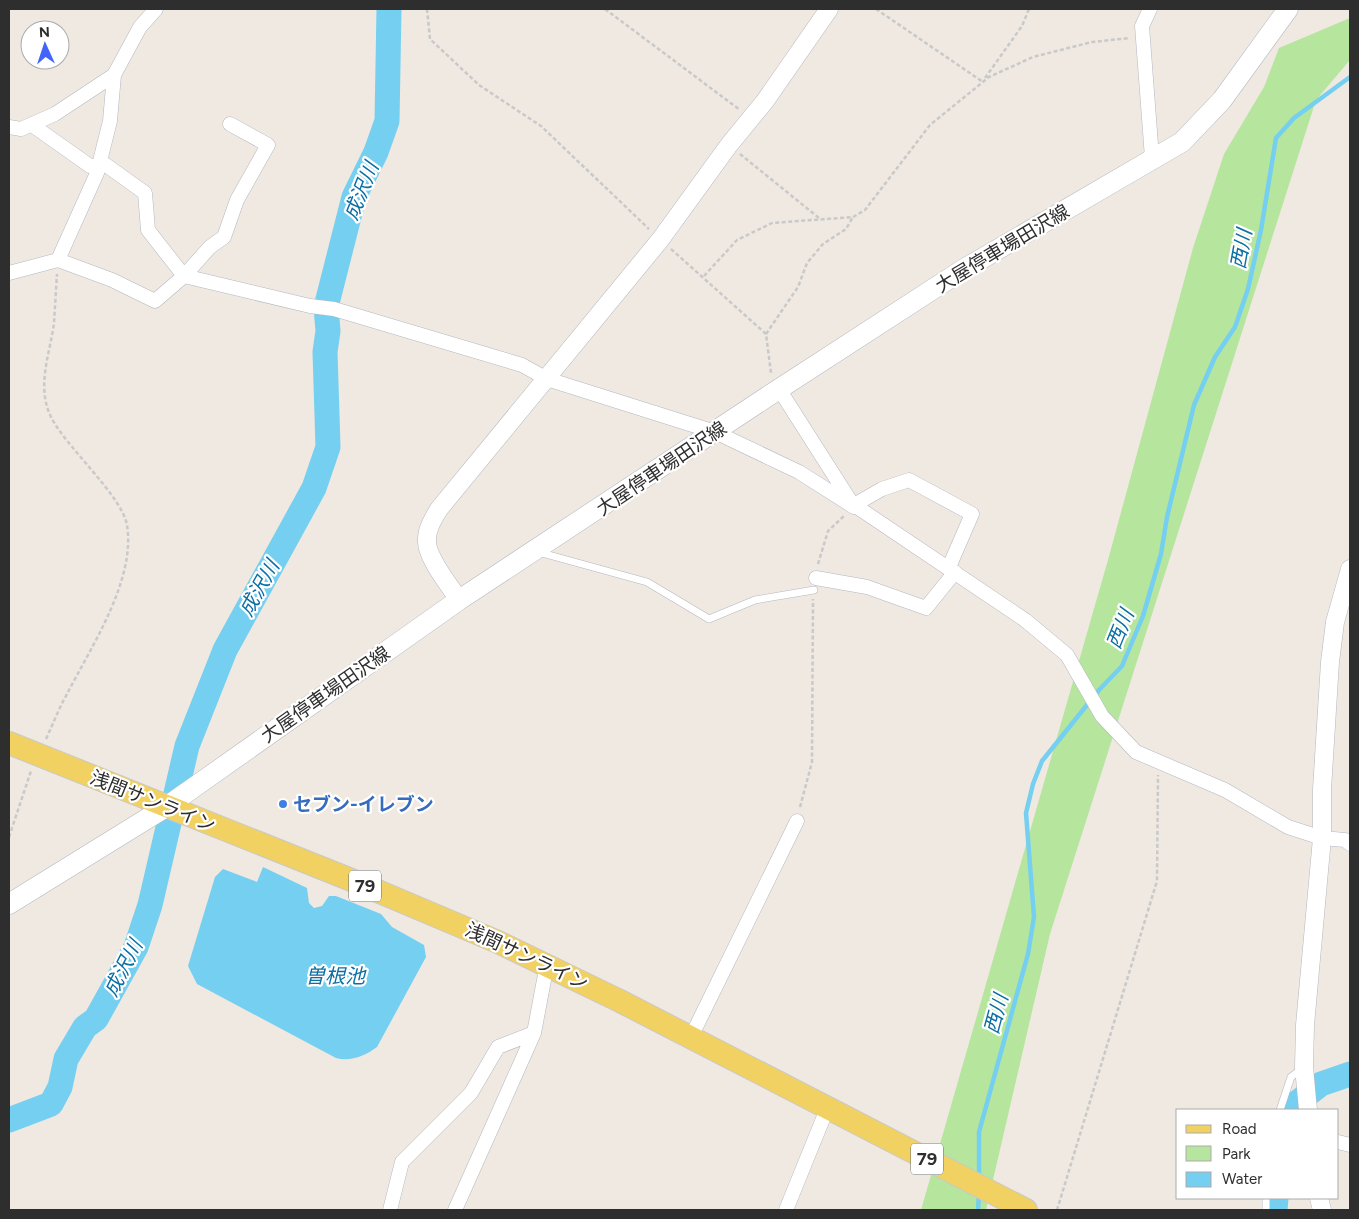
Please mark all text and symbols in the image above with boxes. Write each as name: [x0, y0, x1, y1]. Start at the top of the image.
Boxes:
north arrow: [20, 20, 70, 70]
text: N: [38, 24, 50, 41]
water label: 成沢川: [339, 157, 384, 223]
street label: 大屋停車場田沢線: [931, 199, 1073, 297]
water label: 西川: [1226, 225, 1257, 271]
street label: 大屋停車場田沢線: [592, 416, 731, 520]
water label: 成沢川: [234, 554, 285, 620]
water label: 西川: [1101, 604, 1139, 652]
street label: 大屋停車場田沢線: [256, 641, 394, 747]
street label: 浅間サンライン: [87, 766, 219, 837]
place label: セブン-イレブン: [293, 793, 434, 816]
marker: セブン-イレブン: [277, 798, 289, 810]
road number: 79: [349, 870, 381, 901]
street label: 浅間サンライン: [462, 918, 592, 995]
water label: 成沢川: [99, 934, 148, 1000]
water label: 曽根池: [305, 964, 367, 988]
water label: 西川: [979, 990, 1013, 1036]
legend: [1176, 1109, 1339, 1199]
text: Road: [1222, 1120, 1257, 1138]
road number: 79: [911, 1144, 943, 1174]
text: Park: [1222, 1145, 1251, 1163]
text: Water: [1222, 1170, 1262, 1188]

